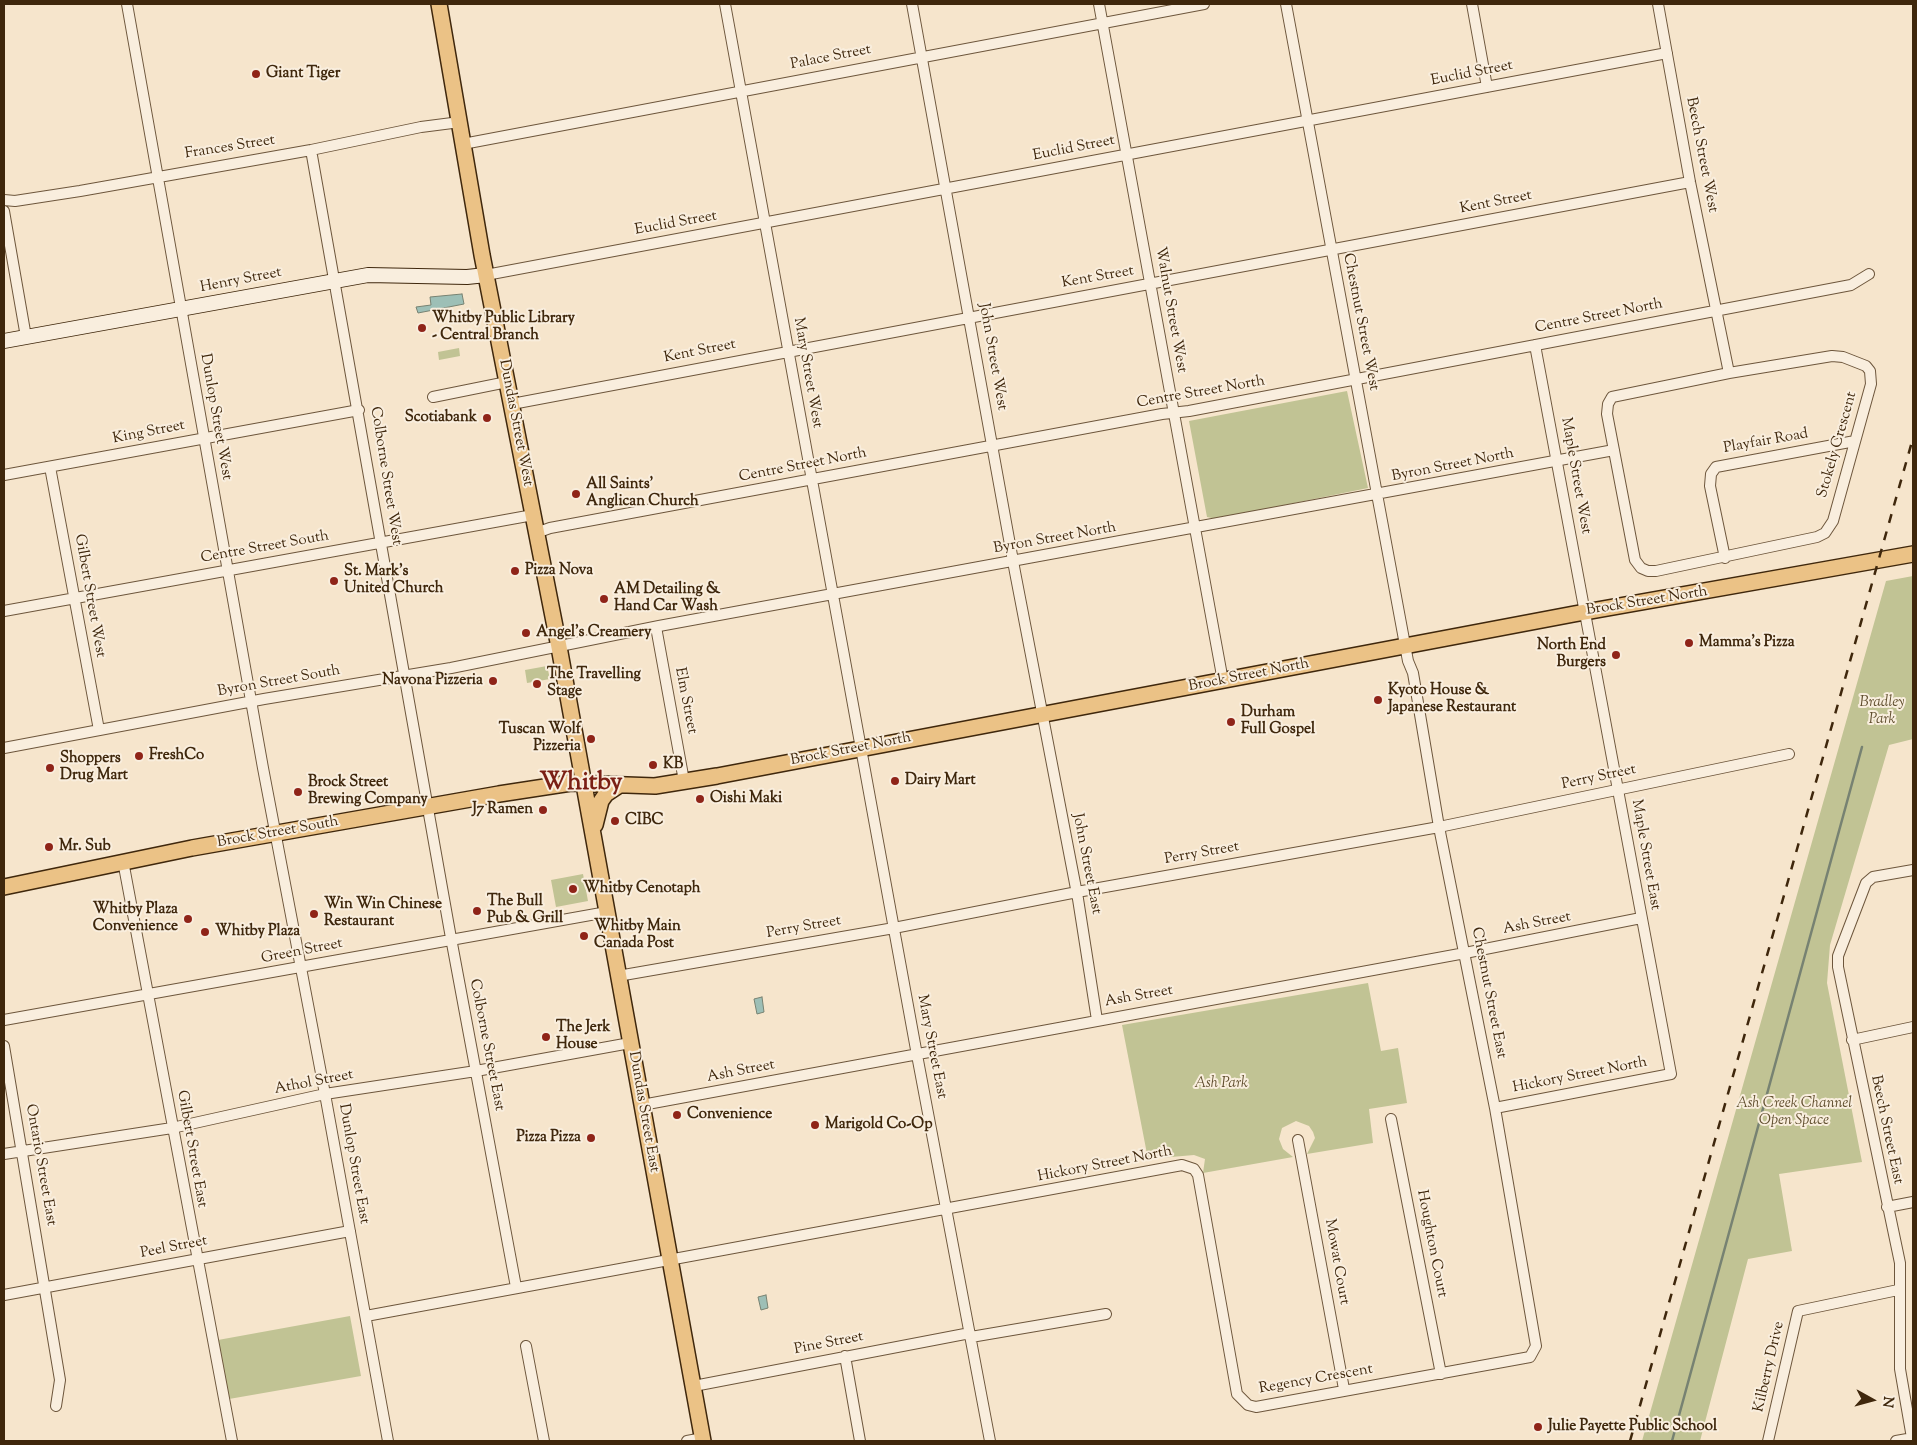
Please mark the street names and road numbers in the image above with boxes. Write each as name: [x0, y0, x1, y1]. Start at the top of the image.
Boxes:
street label: Palace Street: [789, 41, 873, 75]
street label: Euclid Street: [1429, 57, 1515, 91]
street label: Beech Street West: [1681, 96, 1721, 214]
street label: Frances Street: [184, 132, 276, 164]
street label: Euclid Street: [1031, 132, 1117, 166]
street label: Kent Street: [1458, 187, 1534, 219]
street label: Euclid Street: [633, 208, 719, 240]
street label: Walnut Street West: [1150, 246, 1190, 374]
street label: Chestnut Street West: [1338, 252, 1382, 392]
street label: Kent Street: [1061, 263, 1135, 293]
street label: Henry Street: [199, 264, 283, 298]
street label: Centre Street North: [1534, 296, 1664, 338]
street label: John Street West: [974, 302, 1010, 412]
street label: Mary Street West: [788, 316, 826, 430]
street label: Kent Street: [662, 336, 738, 368]
street label: Dunlop Street West: [195, 352, 235, 482]
street label: Dundas Street West: [494, 358, 536, 488]
street label: Centre Street North: [1136, 373, 1266, 413]
street label: Stokely Crescent: [1814, 390, 1862, 500]
street label: Colborne Street West: [365, 405, 405, 547]
street label: Maple Street West: [1556, 416, 1594, 536]
street label: King Street: [111, 417, 187, 449]
street label: Playfair Road: [1722, 426, 1810, 458]
street label: Centre Street North: [738, 445, 868, 487]
street label: Byron Street North: [1390, 445, 1516, 487]
street label: Byron Street North: [992, 519, 1118, 559]
street label: Centre Street South: [199, 528, 331, 568]
street label: Gilbert Street West: [69, 533, 109, 659]
street label: Brock Street North: [1585, 584, 1709, 620]
street label: Brock Street North: [1187, 655, 1311, 697]
street label: Byron Street South: [216, 662, 342, 702]
street label: Elm Street: [670, 666, 700, 736]
street label: Brock Street North: [789, 729, 913, 771]
street label: Perry Street: [1560, 761, 1638, 795]
street label: Maple Street East: [1626, 798, 1664, 912]
street label: John Street East: [1067, 812, 1105, 916]
street label: Brock Street South: [216, 813, 340, 853]
street label: Perry Street: [1163, 839, 1241, 869]
street label: Ash Street: [1502, 909, 1572, 939]
street label: Perry Street: [765, 913, 843, 943]
street label: Chestnut Street East: [1466, 926, 1510, 1060]
street label: Green Street: [260, 935, 344, 969]
street label: Colborne Street East: [464, 978, 508, 1112]
street label: Ash Street: [1104, 982, 1174, 1012]
street label: Mary Street East: [912, 993, 950, 1101]
street label: Dundas Street East: [623, 1050, 663, 1174]
street label: Hickory Street North: [1511, 1054, 1649, 1098]
street label: Ash Street: [706, 1057, 776, 1087]
street label: Athol Street: [273, 1067, 355, 1099]
street label: Beech Street East: [1866, 1074, 1906, 1186]
street label: Gilbert Street East: [172, 1089, 210, 1209]
street label: Dunlop Street East: [334, 1102, 372, 1226]
street label: Ontario Street East: [20, 1103, 60, 1227]
street label: Hickory Street North: [1036, 1143, 1174, 1187]
street label: Houghton Court: [1412, 1189, 1450, 1299]
street label: Mowat Court: [1320, 1218, 1352, 1306]
street label: Peel Street: [139, 1233, 209, 1263]
street label: Kilberry Drive: [1751, 1320, 1789, 1414]
street label: Pine Street: [793, 1328, 865, 1360]
street label: Regency Crescent: [1258, 1361, 1374, 1399]

